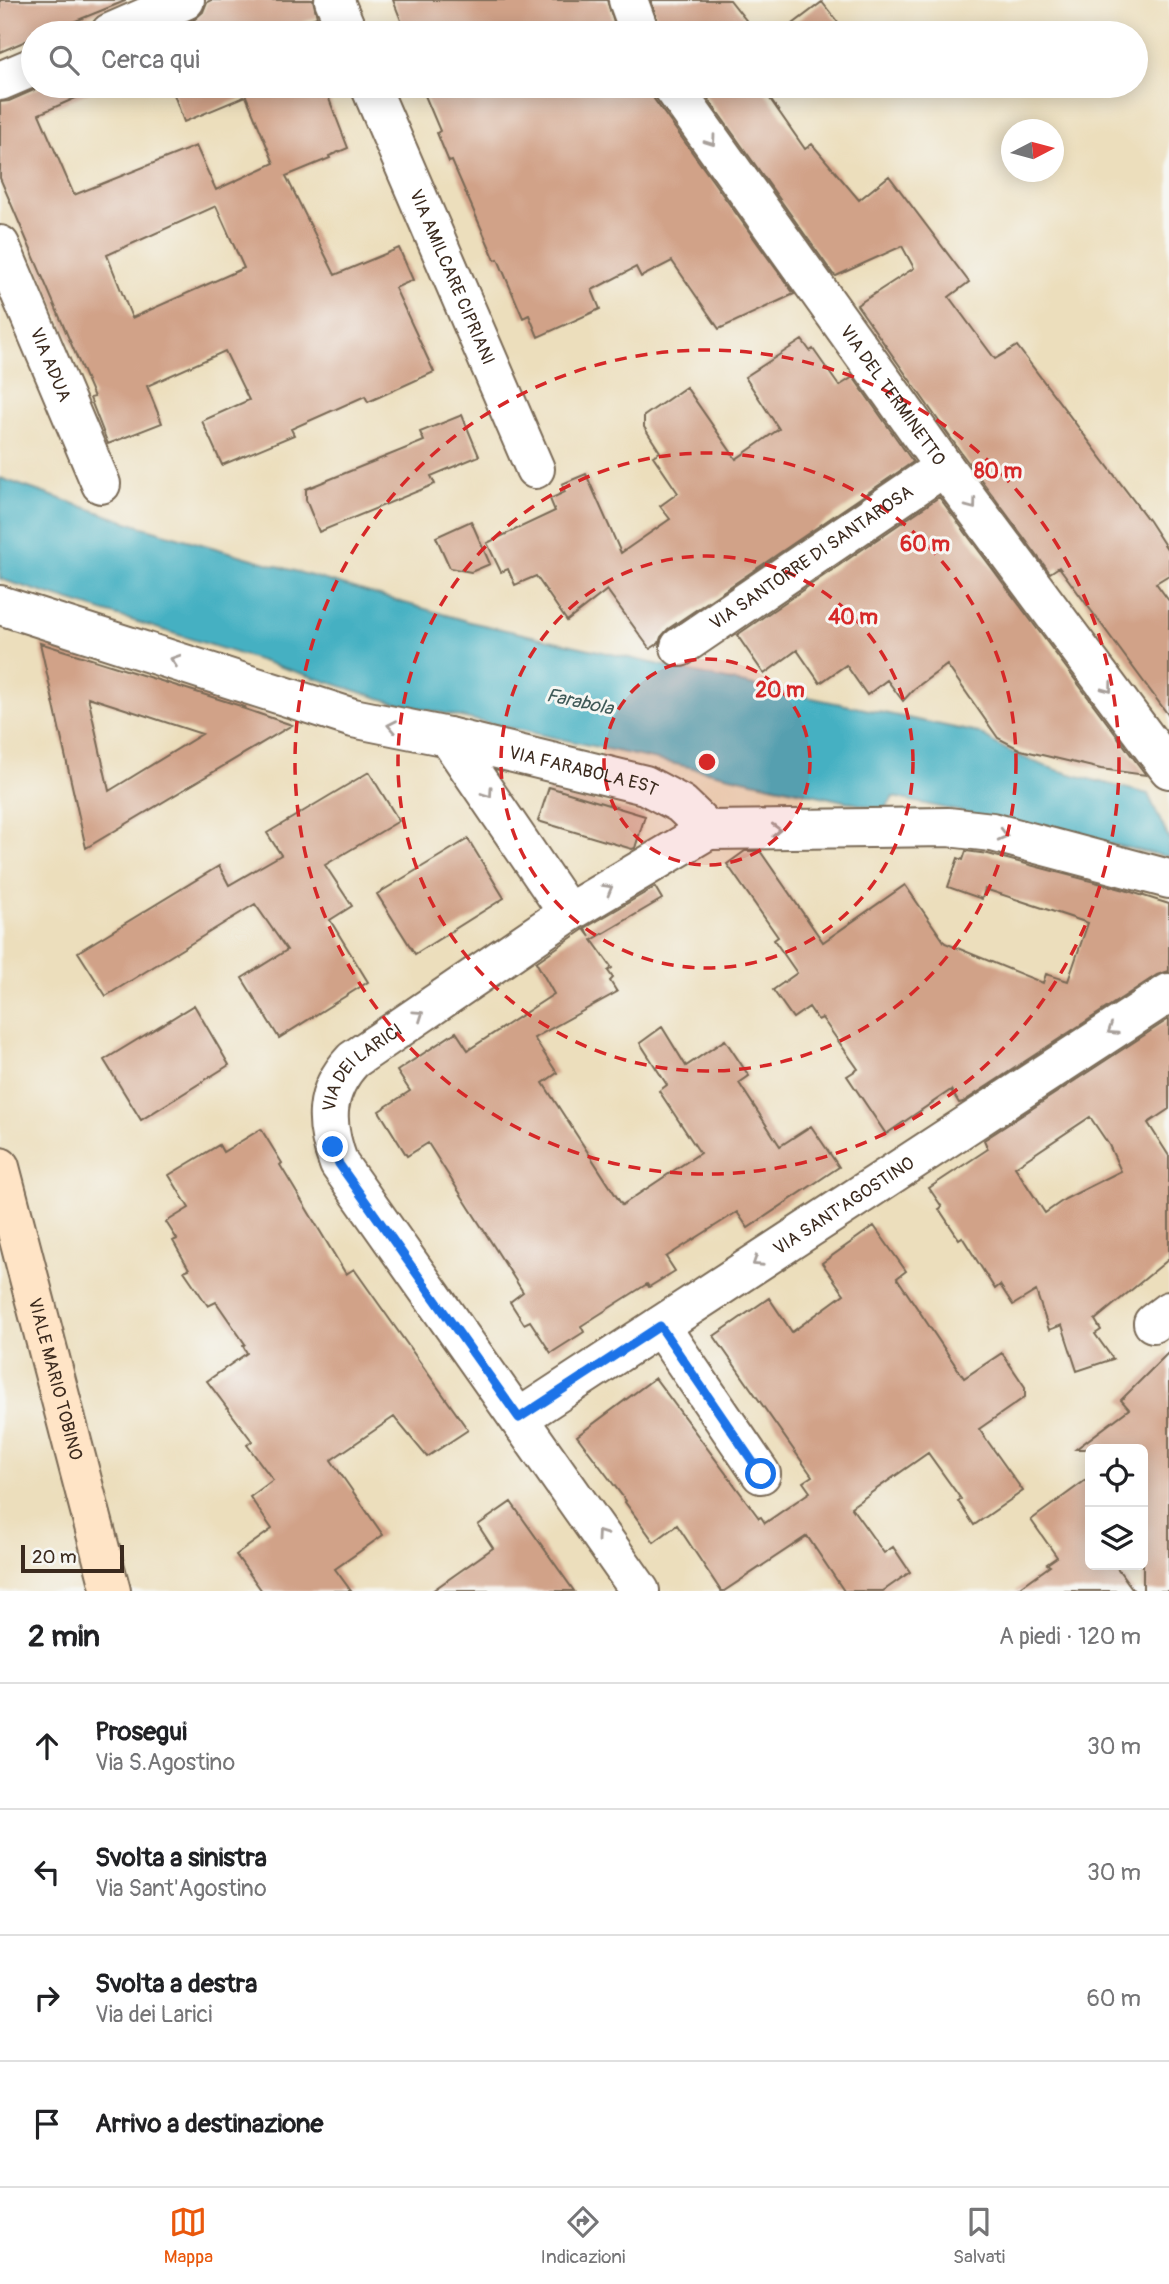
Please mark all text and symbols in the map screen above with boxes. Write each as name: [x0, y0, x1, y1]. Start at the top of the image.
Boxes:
search box: [21, 21, 1148, 98]
icon: search: [45, 41, 83, 79]
text: Cerca qui: [101, 44, 200, 76]
north arrow: [1001, 119, 1064, 182]
one-way arrow: [703, 133, 715, 146]
street label: VIA AMILCARE CIPRIANI: [404, 186, 500, 368]
street label: VIA DEL TERMINETTO: [834, 321, 950, 470]
street label: VIA ADUA: [24, 325, 76, 406]
text: 80 m: [974, 458, 1022, 485]
street label: VIA SANTORRE DI SANTAROSA: [706, 480, 918, 635]
one-way arrow: [964, 497, 977, 510]
text: 60 m: [900, 531, 950, 558]
text: 40 m: [828, 604, 878, 631]
one-way arrow: [169, 654, 181, 668]
text: 20 m: [755, 677, 805, 704]
one-way arrow: [1100, 680, 1113, 693]
water label: Farabola: [544, 683, 617, 721]
one-way arrow: [386, 719, 398, 734]
street label: VIA FARABOLA EST: [506, 741, 662, 802]
centre of rings: [695, 750, 719, 774]
one-way arrow: [480, 785, 492, 798]
one-way arrow: [771, 822, 782, 838]
one-way arrow: [997, 827, 1009, 841]
one-way arrow: [600, 884, 613, 897]
one-way arrow: [411, 1010, 424, 1023]
street label: VIA DEI LARICI: [318, 1019, 407, 1113]
one-way arrow: [1107, 1022, 1120, 1035]
route end: [317, 1131, 348, 1162]
street label: VIA SANT'AGOSTINO: [769, 1152, 919, 1260]
one-way arrow: [752, 1254, 765, 1267]
street label: VIALE MARIO TOBINO: [23, 1295, 87, 1463]
map controls: [1085, 1444, 1148, 1570]
button: locate: [1085, 1444, 1148, 1507]
route start: [745, 1458, 776, 1489]
button: layers: [1085, 1507, 1148, 1570]
one-way arrow: [597, 1530, 609, 1543]
scale bar: [21, 1542, 124, 1574]
text: 20 m: [32, 1545, 77, 1569]
text: 2 min: [28, 1618, 100, 1655]
text: A piedi · 120 m: [999, 1622, 1141, 1651]
text: Prosegui: [95, 1716, 187, 1748]
icon: ahead: [28, 1727, 66, 1765]
text: 30 m: [1087, 1732, 1141, 1761]
text: Via S.Agostino: [95, 1748, 235, 1777]
text: Svolta a sinistra: [95, 1842, 267, 1874]
icon: left: [28, 1853, 66, 1891]
text: 30 m: [1087, 1858, 1141, 1887]
text: Via Sant'Agostino: [95, 1874, 267, 1903]
text: Svolta a destra: [95, 1968, 257, 2000]
icon: right: [28, 1979, 66, 2017]
text: 60 m: [1086, 1984, 1141, 2013]
text: Via dei Larici: [95, 2000, 212, 2029]
icon: arrive: [28, 2105, 66, 2143]
text: Arrivo a destinazione: [95, 2108, 323, 2140]
tab: Mappa: [164, 2203, 213, 2269]
tab: Indicazioni: [541, 2203, 625, 2269]
tab: Salvati: [953, 2203, 1005, 2269]

